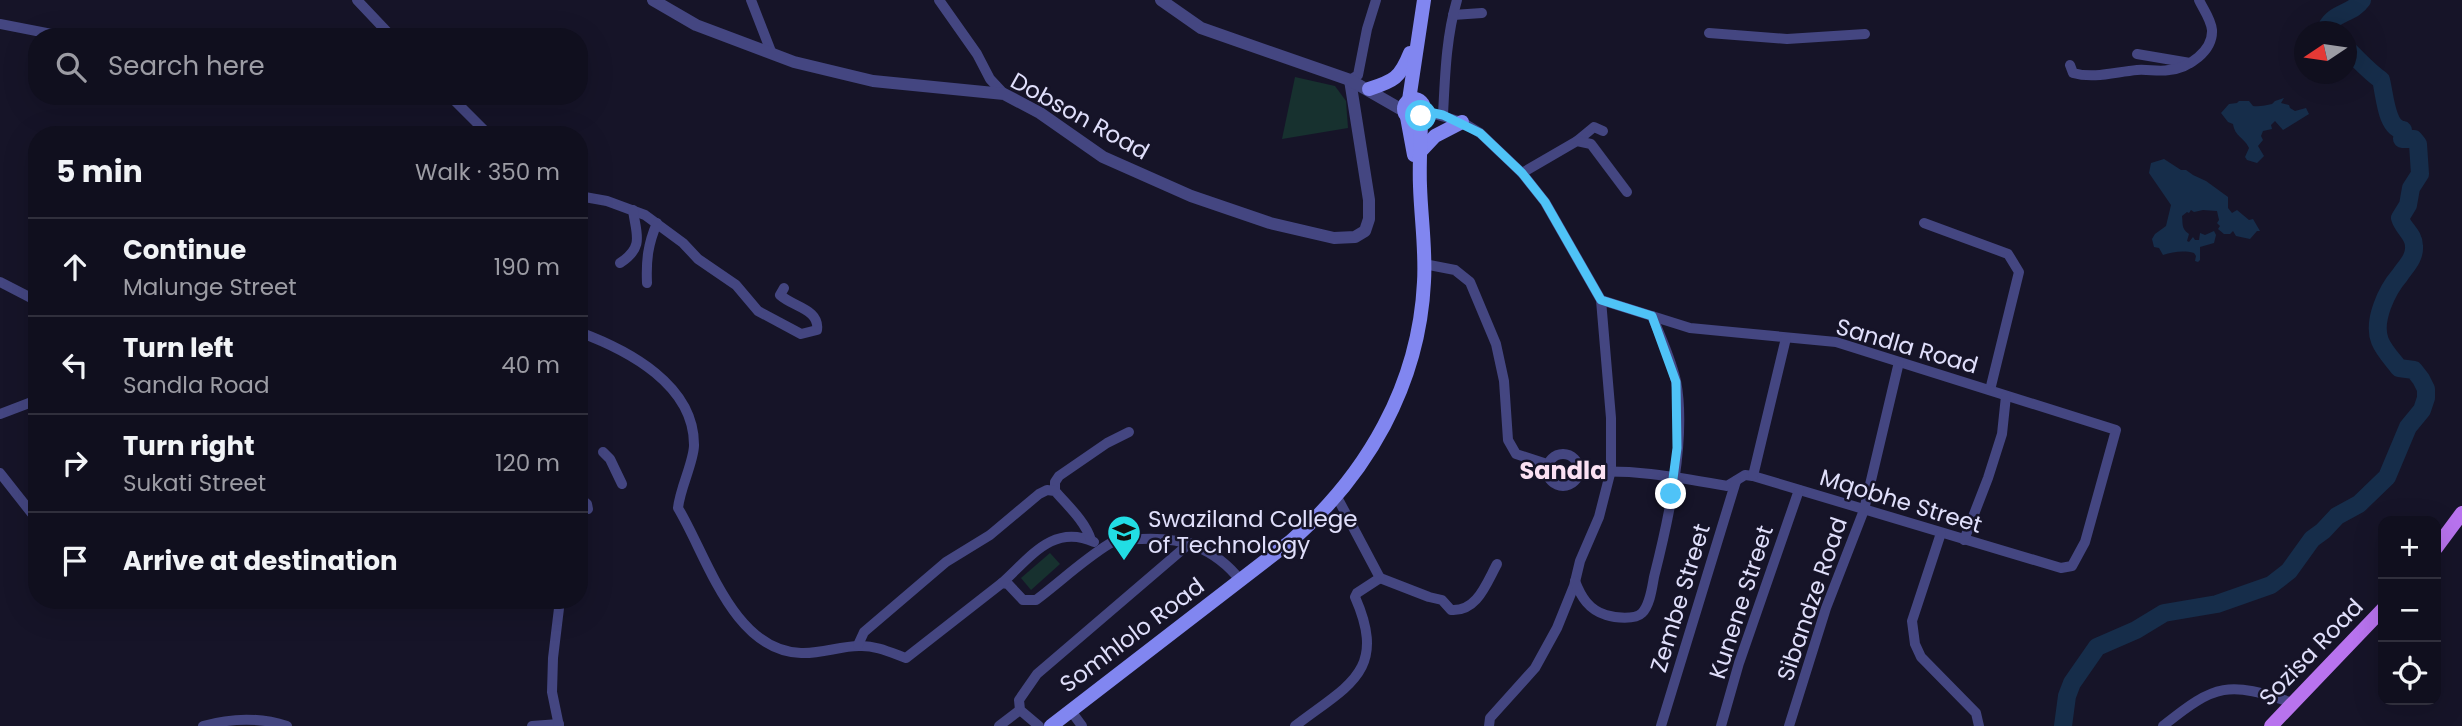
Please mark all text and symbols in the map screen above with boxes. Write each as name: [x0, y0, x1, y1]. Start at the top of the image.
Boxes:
north arrow: [2294, 21, 2357, 84]
search box: [28, 28, 588, 105]
icon: search: [52, 48, 90, 86]
text: Search here: [108, 48, 265, 84]
street label: Dobson Road: [1005, 65, 1155, 167]
route start: [1405, 100, 1436, 131]
text: 5 min: [56, 150, 143, 193]
text: Walk · 350 m: [415, 156, 560, 188]
text: Continue: [123, 232, 246, 268]
icon: ahead: [56, 248, 94, 286]
text: 190 m: [494, 251, 560, 283]
text: Malunge Street: [123, 271, 297, 303]
street label: Sandla Road: [1832, 310, 1982, 382]
text: Turn left: [123, 330, 234, 366]
icon: left: [56, 346, 94, 384]
text: 40 m: [501, 349, 560, 381]
text: Sandla Road: [123, 369, 269, 401]
text: Turn right: [123, 428, 255, 464]
icon: right: [56, 444, 94, 482]
text: 120 m: [495, 447, 560, 479]
district label: Sandla: [1520, 454, 1606, 487]
street label: Mqobhe Street: [1816, 461, 1986, 541]
text: Sukati Street: [123, 467, 266, 499]
route end: [1655, 478, 1686, 509]
place label: Swaziland College of Technology: [1148, 503, 1358, 561]
school or university icon: Swaziland College of Technology: [1105, 513, 1143, 562]
street label: Sibandze Road: [1769, 513, 1855, 685]
map controls: [2378, 516, 2441, 705]
button: +: [2378, 516, 2441, 579]
street label: Zembe Street: [1642, 520, 1718, 676]
street label: Kunene Street: [1701, 521, 1781, 683]
icon: arrive: [56, 542, 94, 580]
text: Arrive at destination: [123, 543, 398, 579]
street label: Somhlolo Road: [1053, 570, 1211, 700]
button: −: [2378, 579, 2441, 642]
street label: Sozisa Road: [2252, 591, 2370, 713]
button: locate: [2378, 642, 2441, 705]

